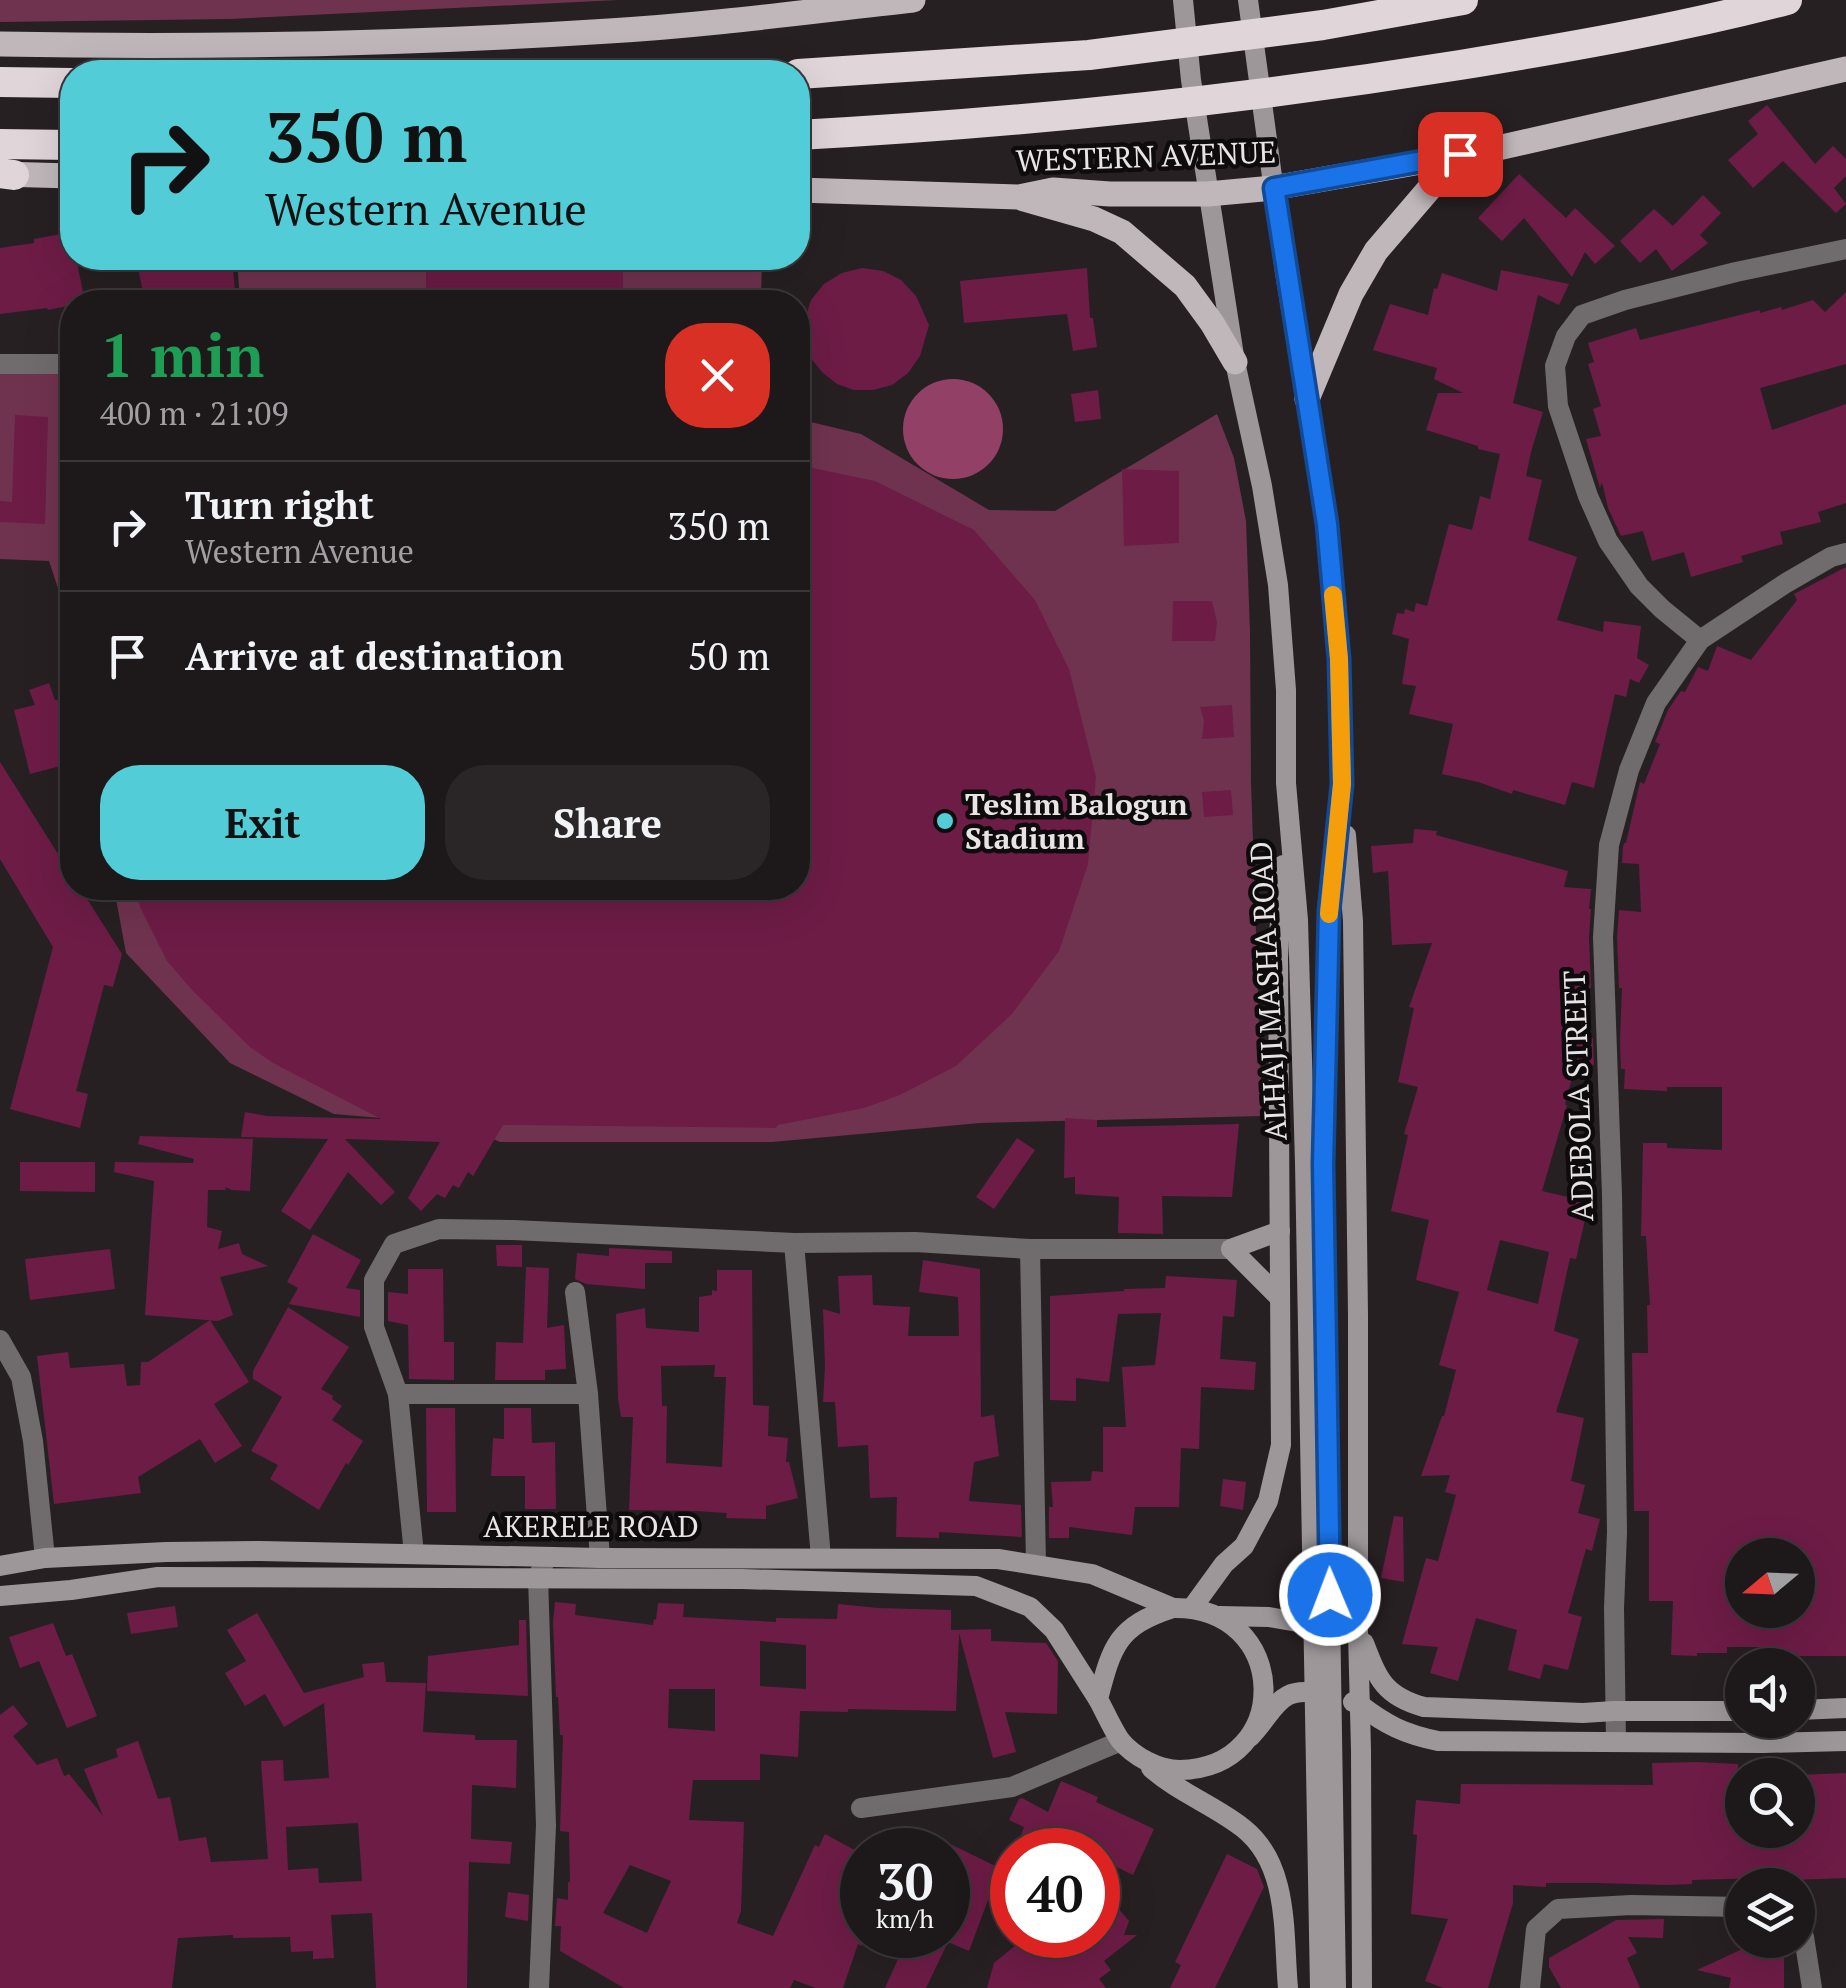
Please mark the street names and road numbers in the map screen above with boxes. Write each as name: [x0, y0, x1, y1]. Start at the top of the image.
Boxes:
street label: WESTERN AVENUE: [1015, 131, 1277, 181]
street label: ALHAJI MASHA ROAD: [1240, 840, 1296, 1142]
street label: ADEBOLA STREET: [1554, 970, 1602, 1222]
street label: AKERELE ROAD: [483, 1506, 699, 1546]

